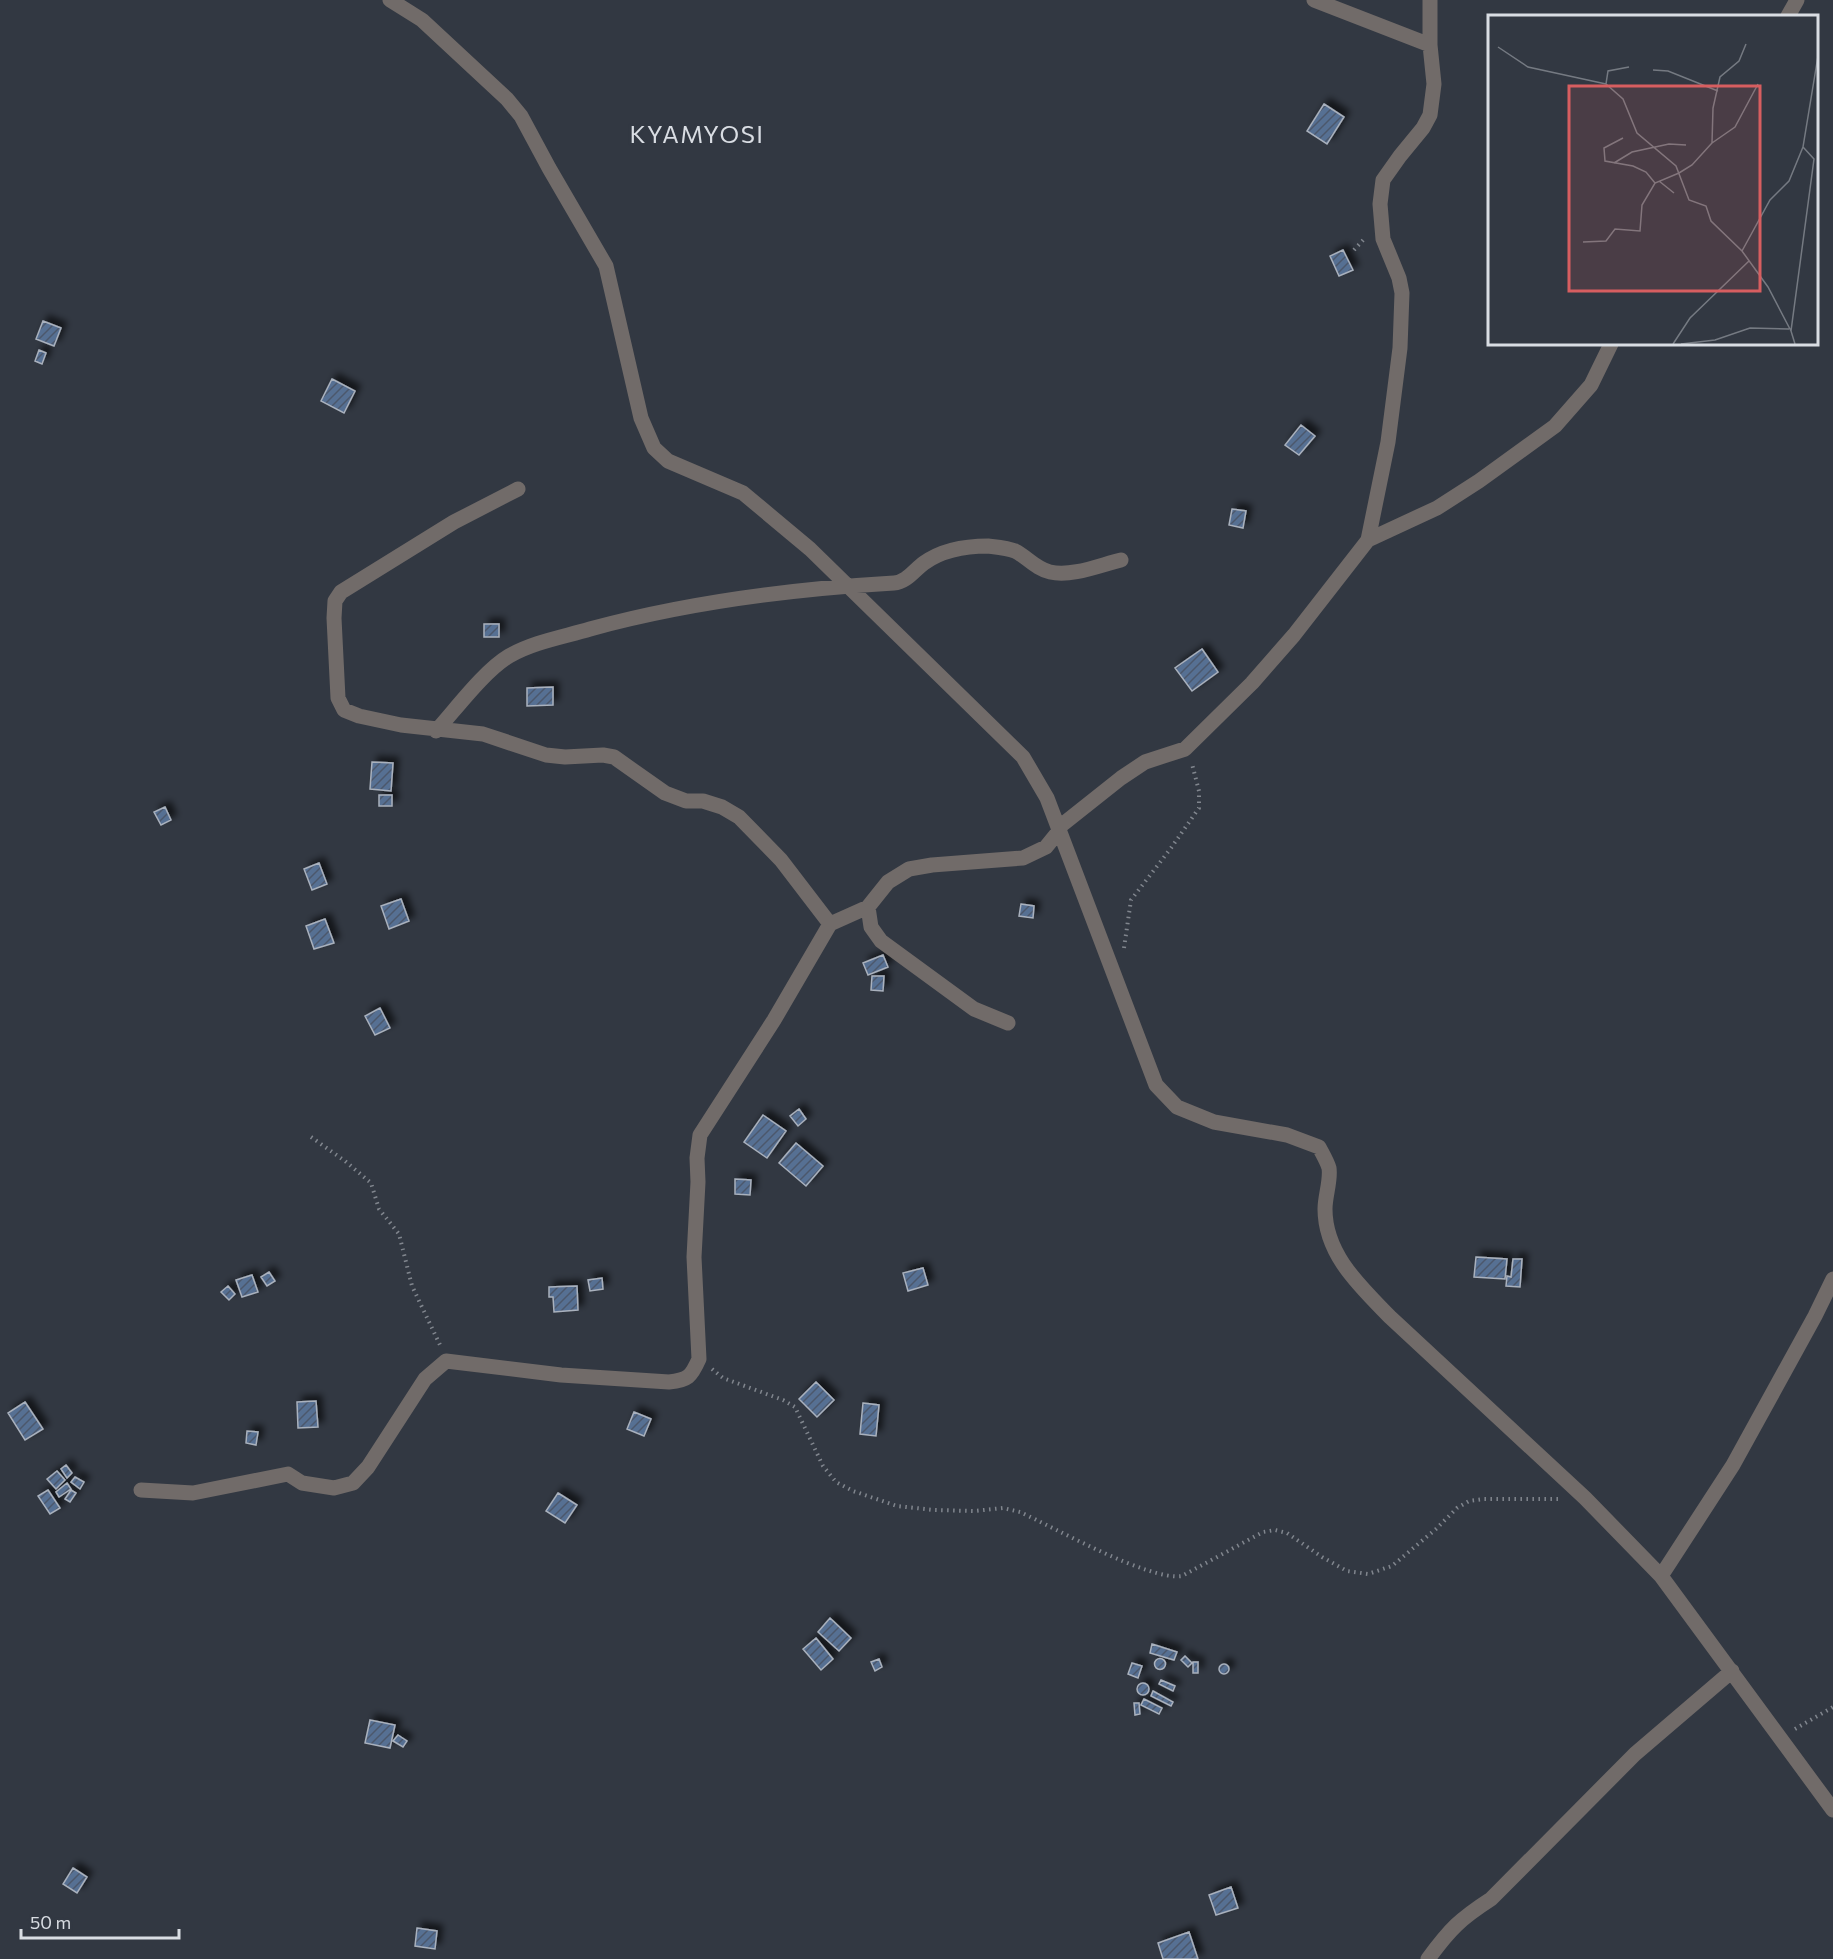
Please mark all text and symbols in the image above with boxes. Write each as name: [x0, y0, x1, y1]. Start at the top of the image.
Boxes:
inset map: [1488, 15, 1818, 345]
district label: KYAMYOSI: [630, 119, 764, 148]
scale bar: [21, 1902, 178, 1940]
text: 50 m: [30, 1911, 71, 1933]

